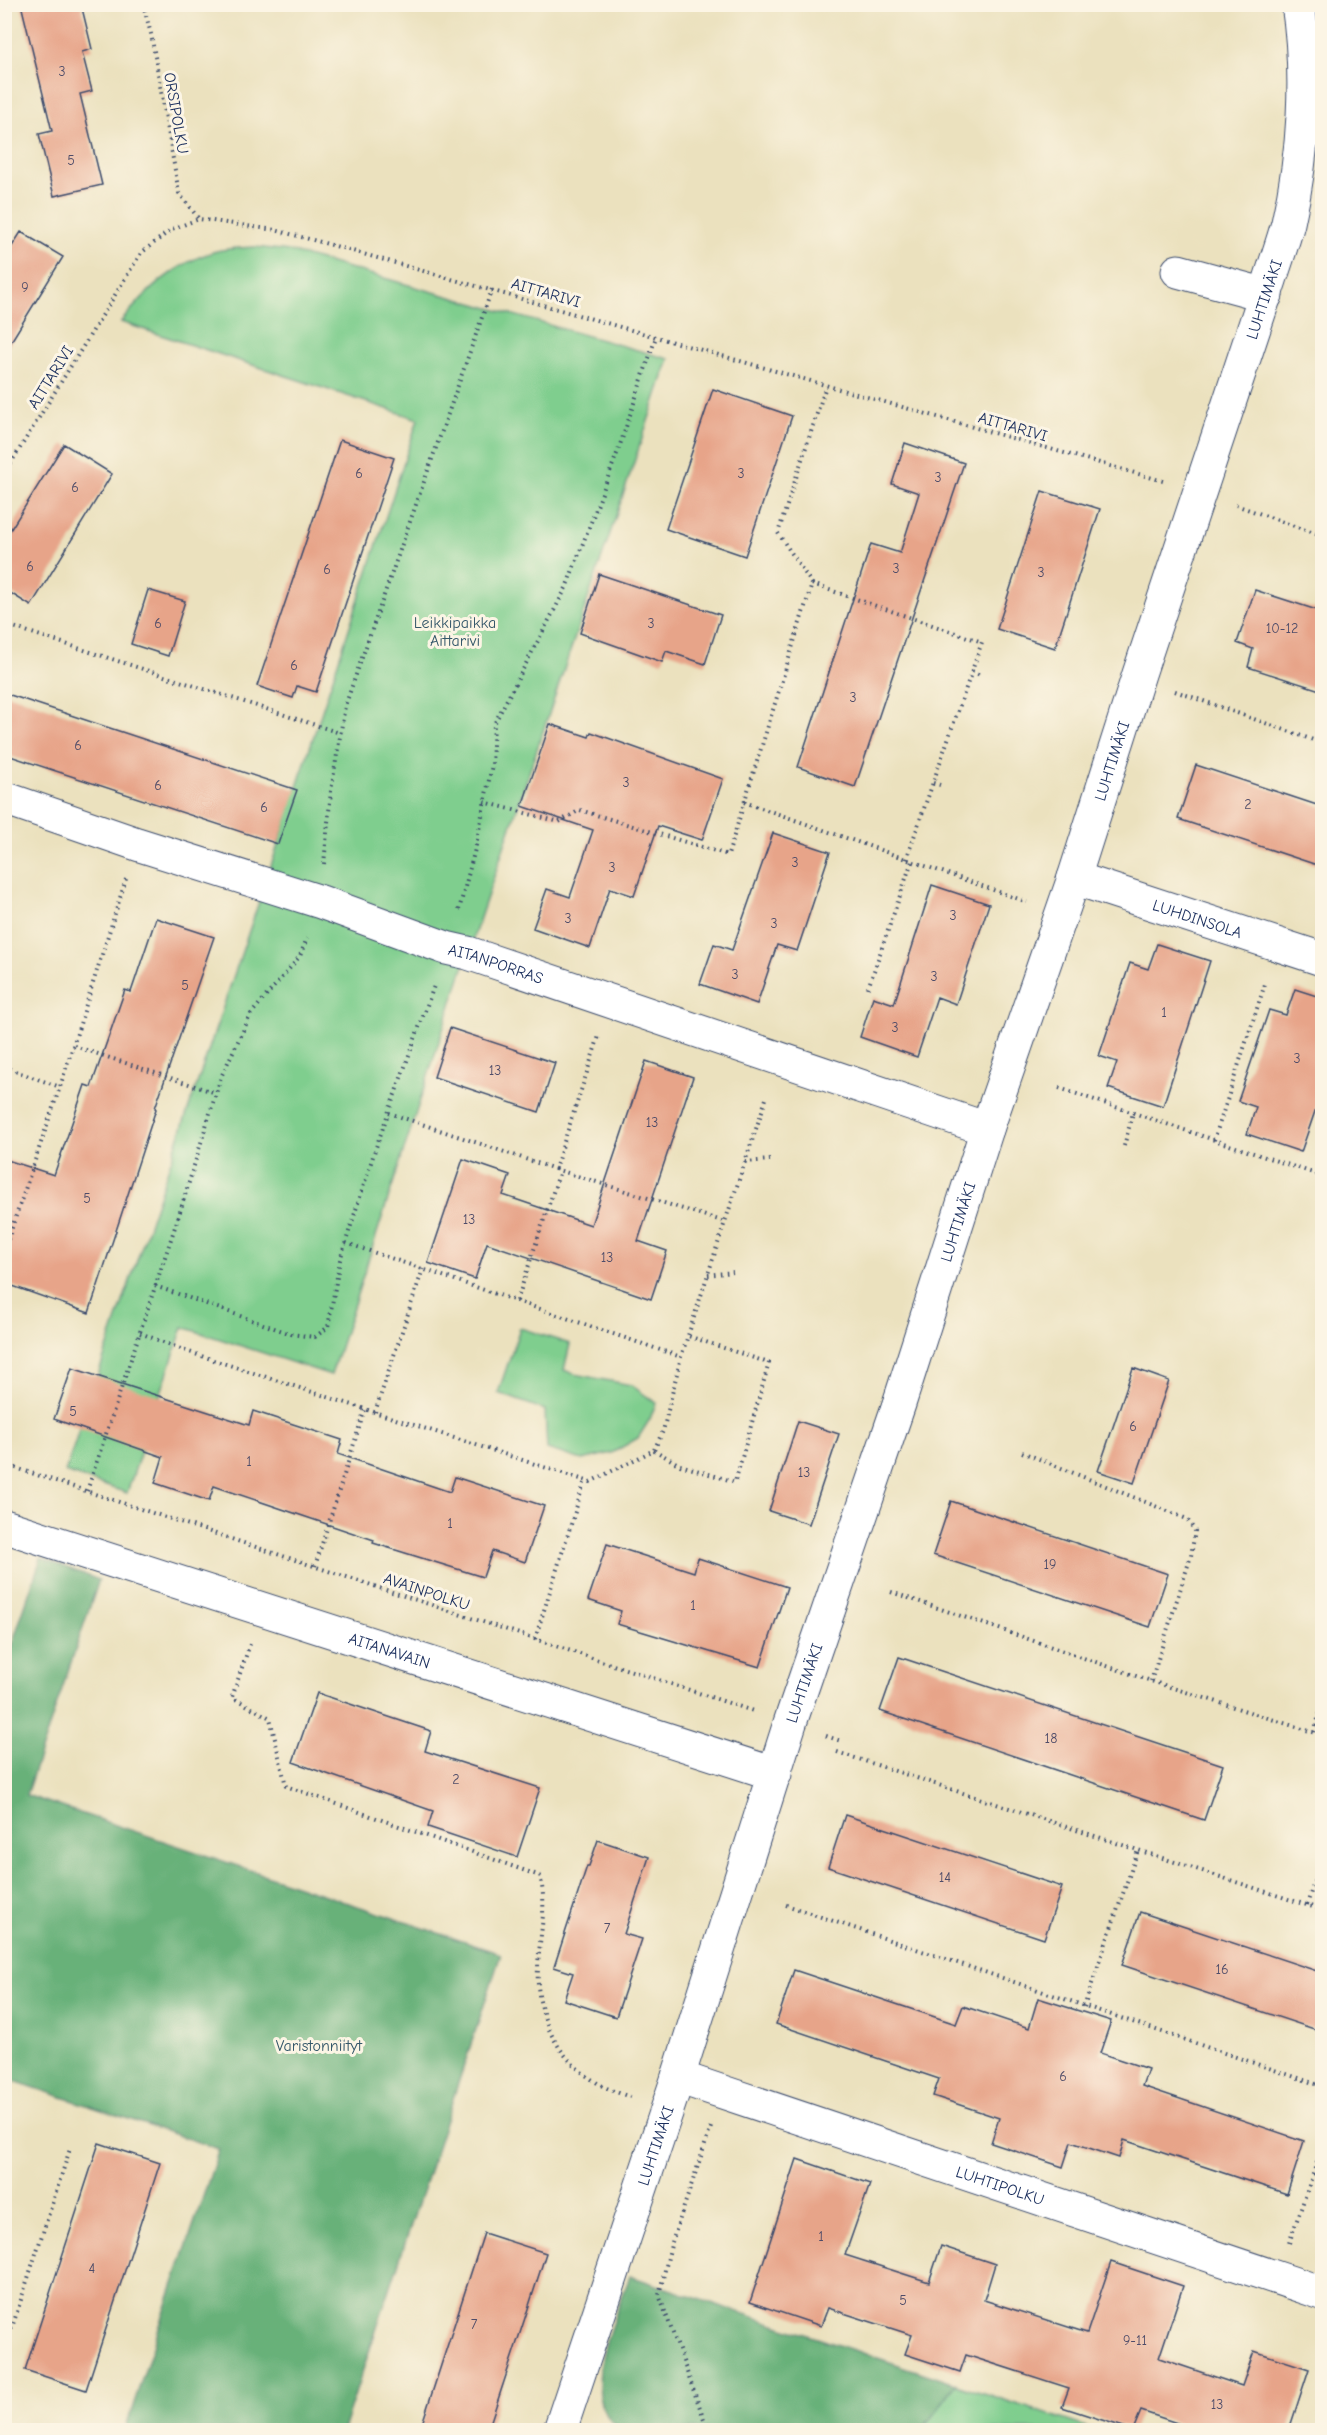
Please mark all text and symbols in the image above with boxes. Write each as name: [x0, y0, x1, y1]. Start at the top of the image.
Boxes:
house number: 3: [58, 63, 66, 80]
street label: ORSIPOLKU: [160, 71, 192, 155]
house number: 5: [67, 152, 75, 169]
street label: LUHTIMÄKI: [1243, 257, 1286, 342]
street label: AITTARIVI: [509, 275, 582, 311]
house number: 9: [21, 279, 29, 296]
street label: AITTARIVI: [24, 343, 77, 412]
street label: AITTARIVI: [976, 409, 1049, 445]
house number: 6: [355, 465, 363, 482]
house number: 3: [737, 465, 745, 482]
house number: 3: [934, 469, 942, 486]
house number: 6: [71, 479, 79, 496]
house number: 6: [26, 558, 34, 575]
house number: 3: [892, 560, 900, 577]
house number: 6: [323, 561, 331, 578]
house number: 3: [1037, 564, 1045, 581]
park label: Leikkipaikka Aittarivi: [414, 614, 496, 650]
house number: 6: [154, 615, 162, 632]
house number: 3: [647, 615, 655, 632]
house number: 10-12: [1266, 620, 1298, 637]
house number: 6: [290, 657, 298, 674]
house number: 3: [849, 689, 857, 706]
street label: LUHTIMÄKI: [1091, 719, 1133, 803]
house number: 6: [74, 737, 82, 754]
house number: 3: [622, 774, 630, 791]
house number: 6: [154, 777, 162, 794]
house number: 2: [1244, 796, 1252, 813]
house number: 6: [260, 799, 268, 816]
house number: 3: [791, 854, 799, 871]
house number: 3: [608, 859, 616, 876]
street label: LUHDINSOLA: [1150, 896, 1244, 942]
house number: 3: [949, 907, 957, 924]
house number: 3: [564, 910, 572, 927]
house number: 3: [770, 915, 778, 932]
street label: AITANPORRAS: [446, 941, 546, 988]
house number: 3: [731, 966, 739, 983]
house number: 3: [930, 968, 938, 985]
house number: 5: [181, 977, 189, 994]
house number: 1: [1161, 1004, 1167, 1021]
house number: 3: [891, 1019, 899, 1036]
house number: 3: [1293, 1050, 1301, 1067]
house number: 13: [489, 1062, 501, 1079]
house number: 13: [646, 1114, 658, 1131]
street label: LUHTIMÄKI: [937, 1180, 979, 1264]
house number: 5: [83, 1190, 91, 1207]
house number: 13: [463, 1211, 475, 1228]
house number: 13: [601, 1249, 613, 1266]
house number: 5: [69, 1403, 77, 1420]
house number: 6: [1129, 1418, 1137, 1435]
house number: 1: [246, 1453, 252, 1470]
house number: 13: [798, 1464, 810, 1481]
house number: 1: [447, 1515, 453, 1532]
house number: 19: [1044, 1556, 1056, 1573]
street label: AVAINPOLKU: [381, 1570, 472, 1614]
house number: 1: [690, 1597, 696, 1614]
street label: AITANAVAIN: [346, 1629, 432, 1673]
street label: LUHTIMÄKI: [783, 1641, 827, 1725]
house number: 18: [1045, 1730, 1057, 1747]
house number: 2: [452, 1771, 460, 1788]
house number: 14: [939, 1869, 951, 1886]
house number: 7: [604, 1920, 611, 1937]
house number: 16: [1215, 1961, 1229, 1978]
park label: Varistonniityt: [276, 2037, 363, 2055]
house number: 6: [1059, 2068, 1067, 2085]
street label: LUHTIMÄKI: [634, 2104, 678, 2188]
street label: LUHTIPOLKU: [954, 2163, 1047, 2209]
house number: 1: [818, 2228, 824, 2245]
house number: 4: [89, 2260, 96, 2277]
house number: 5: [899, 2292, 907, 2309]
house number: 7: [471, 2316, 478, 2333]
house number: 9-11: [1123, 2332, 1147, 2349]
house number: 13: [1211, 2396, 1223, 2413]

